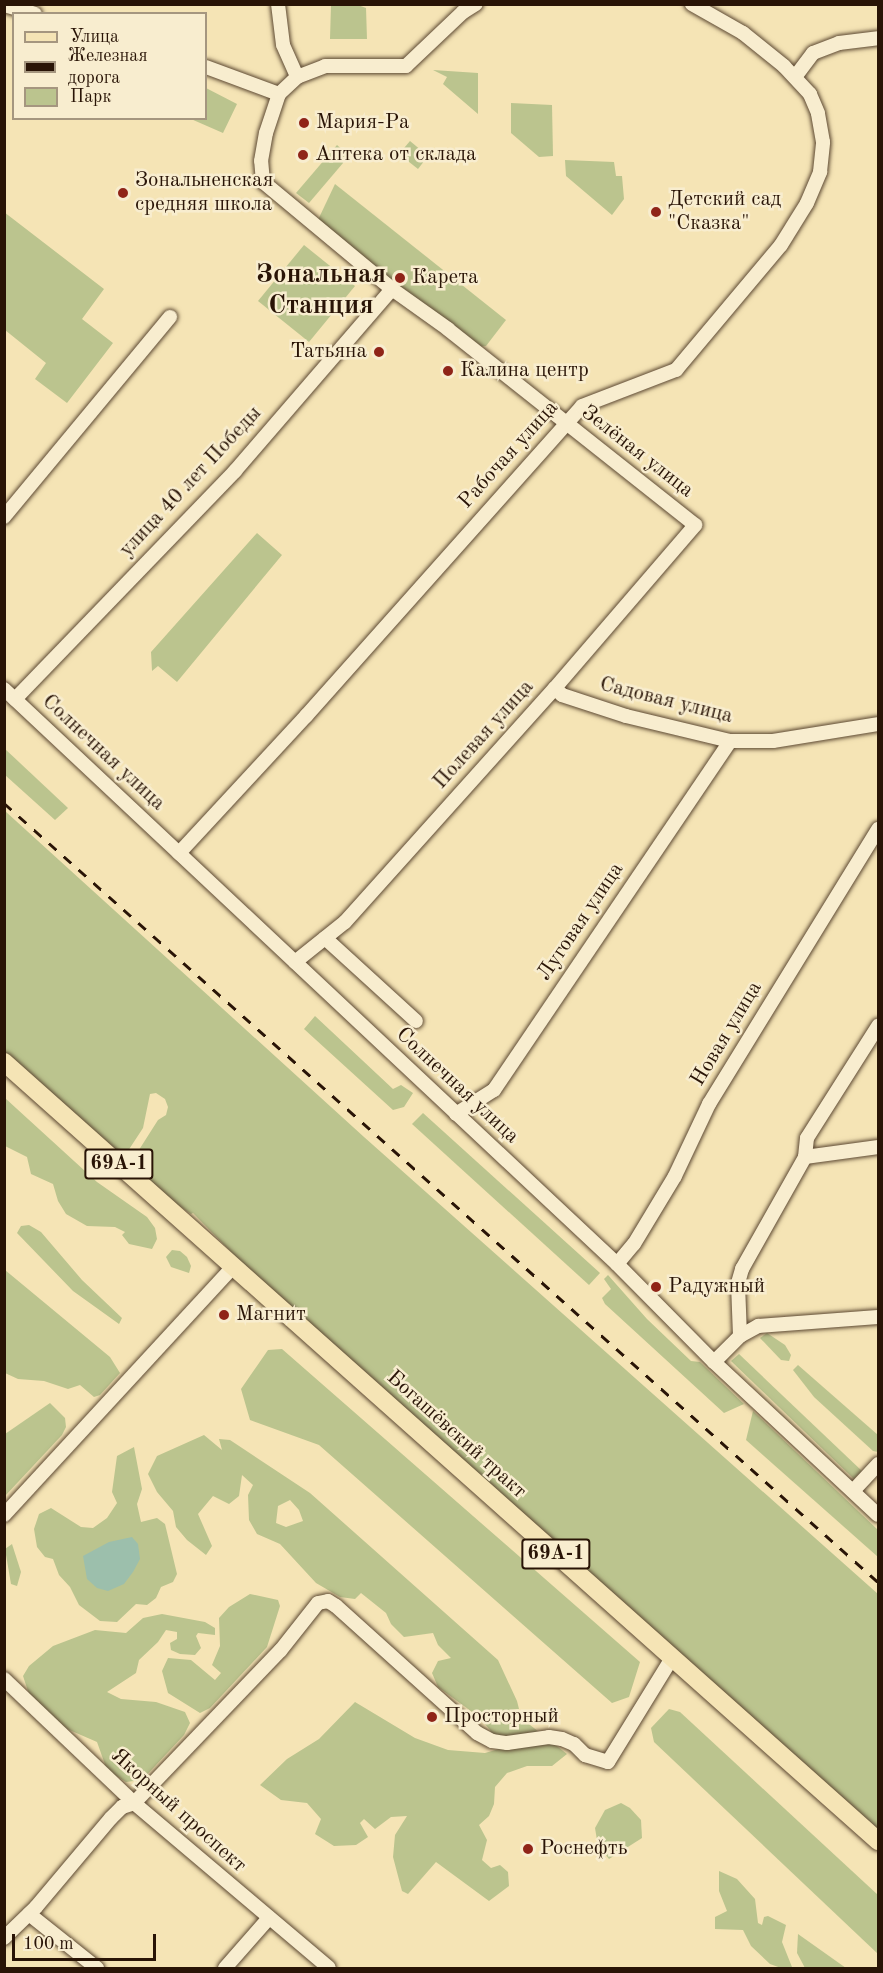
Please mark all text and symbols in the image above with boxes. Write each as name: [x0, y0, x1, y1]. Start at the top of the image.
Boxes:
legend: [12, 12, 207, 120]
text: Улица: [70, 28, 119, 46]
text: Железная дорога: [68, 47, 148, 87]
text: Парк: [70, 88, 111, 106]
place label: Мария-Ра: [316, 110, 409, 136]
marker: Мария-Ра: [297, 116, 311, 130]
place label: Аптека от склада: [315, 142, 476, 168]
marker: Аптека от склада: [296, 148, 310, 162]
place label: Зональненская средняя школа: [135, 168, 273, 218]
marker: Зональненская средняя школа: [116, 186, 130, 200]
place label: Детский сад "Сказка": [668, 187, 781, 237]
marker: Детский сад "Сказка": [649, 205, 663, 219]
district label: Зональная Станция: [256, 258, 386, 321]
place label: Карета: [412, 265, 478, 291]
marker: Карета: [393, 271, 407, 285]
place label: Татьяна: [290, 339, 367, 365]
marker: Татьяна: [372, 345, 386, 359]
place label: Калина центр: [460, 358, 589, 384]
marker: Калина центр: [441, 364, 455, 378]
street label: Рабочая улица: [454, 396, 564, 514]
street label: Зелёная улица: [576, 400, 698, 504]
street label: улица 40 лет Победы: [115, 401, 267, 563]
street label: Садовая улица: [597, 672, 735, 730]
street label: Полевая улица: [428, 675, 540, 795]
street label: Солнечная улица: [36, 690, 170, 816]
street label: Луговая улица: [532, 858, 630, 986]
street label: Новая улица: [686, 977, 768, 1091]
street label: Солнечная улица: [390, 1023, 524, 1149]
road number: 69А-1: [83, 1147, 155, 1181]
place label: Радужный: [668, 1274, 765, 1300]
marker: Радужный: [649, 1280, 663, 1294]
place label: Магнит: [236, 1302, 306, 1328]
marker: Магнит: [217, 1308, 231, 1322]
street label: Богашёвский тракт: [381, 1366, 531, 1504]
road number: 69А-1: [520, 1537, 592, 1571]
place label: Просторный: [444, 1704, 559, 1730]
marker: Просторный: [425, 1710, 439, 1724]
street label: Якорный проспект: [105, 1744, 251, 1878]
place label: Роснефть: [540, 1836, 627, 1862]
marker: Роснефть: [521, 1842, 535, 1856]
scale bar: [15, 1922, 159, 1960]
text: 100 m: [23, 1935, 74, 1953]

